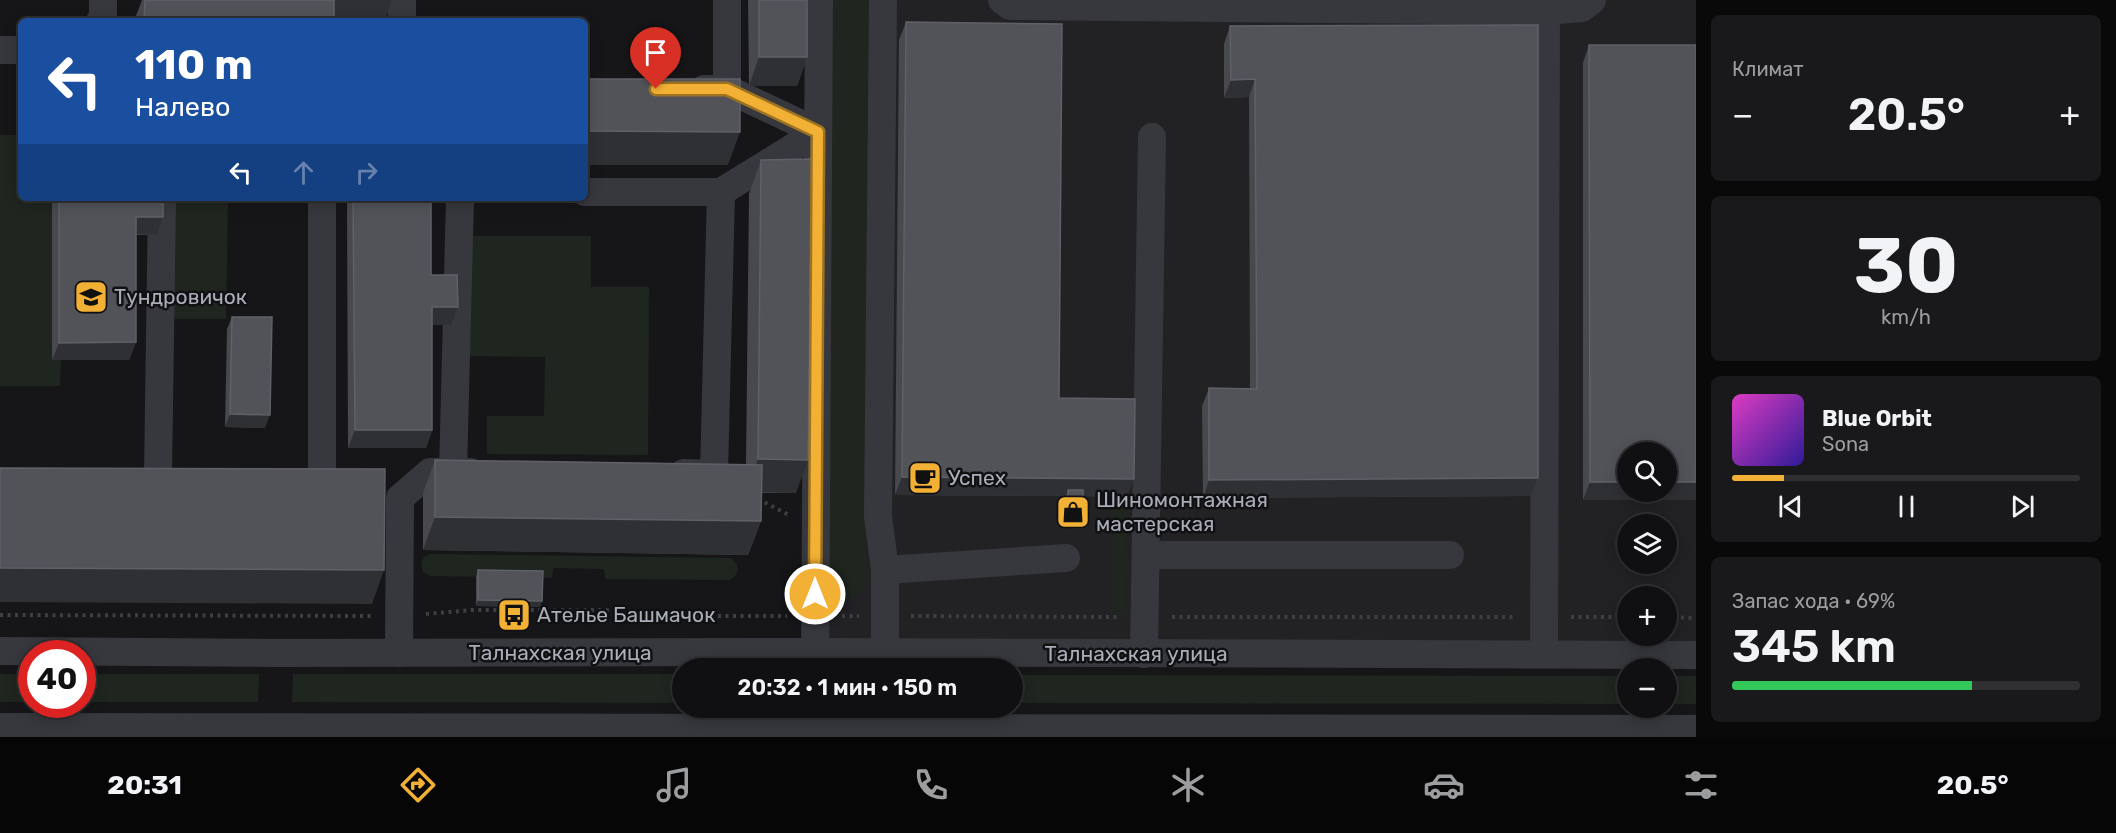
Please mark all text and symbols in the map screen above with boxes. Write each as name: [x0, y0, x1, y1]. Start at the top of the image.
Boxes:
pin: [630, 27, 681, 89]
icon: arrive: [639, 36, 672, 69]
text: 110 m: [135, 40, 253, 90]
icon: left: [36, 42, 114, 120]
text: Климат: [1732, 57, 1804, 81]
text: 20.5°: [1848, 88, 1965, 141]
text: Налево: [135, 91, 231, 123]
text: −: [1732, 95, 1753, 134]
text: +: [2059, 95, 2080, 134]
icon: left: [224, 156, 257, 189]
icon: ahead: [287, 156, 320, 189]
icon: right: [350, 156, 383, 189]
text: 30: [1854, 219, 1958, 312]
school or university icon: Тундровичок: [73, 279, 109, 315]
place label: Тундровичок: [114, 284, 247, 309]
text: km/h: [1881, 305, 1931, 329]
text: Blue Orbit: [1822, 405, 1932, 432]
text: Sona: [1822, 432, 1869, 456]
map controls: [1617, 442, 1677, 718]
button: search: [1617, 442, 1677, 502]
cafe icon: Успех: [907, 460, 943, 496]
place label: Успех: [948, 465, 1006, 490]
place label: Шиномонтажная мастерская: [1096, 487, 1268, 536]
icon: previous: [1774, 490, 1807, 523]
icon: pause: [1890, 490, 1923, 523]
icon: next: [2006, 490, 2039, 523]
shop icon: Шиномонтажная мастерская: [1055, 494, 1091, 530]
button: layers: [1617, 514, 1677, 574]
position arrow: [783, 562, 847, 626]
button: +: [1617, 586, 1677, 646]
text: Запас хода · 69%: [1732, 589, 1895, 613]
bus stop icon: Ателье Башмачок: [496, 597, 532, 633]
place label: Ателье Башмачок: [537, 602, 715, 627]
text: 345 km: [1732, 620, 1896, 673]
speed limit sign: 40: [18, 640, 96, 718]
street label: Талнахская улица: [468, 640, 652, 665]
street label: Талнахская улица: [1044, 641, 1228, 666]
button: −: [1617, 658, 1677, 718]
text: 20:32 · 1 мин · 150 m: [738, 674, 957, 701]
icon: directions: [397, 764, 439, 806]
icon: music: [653, 764, 695, 806]
icon: phone: [910, 764, 952, 806]
icon: climate: [1167, 764, 1209, 806]
icon: car: [1423, 764, 1465, 806]
icon: filters: [1680, 764, 1722, 806]
text: 20:31: [107, 769, 182, 801]
text: 20.5°: [1937, 769, 2009, 801]

